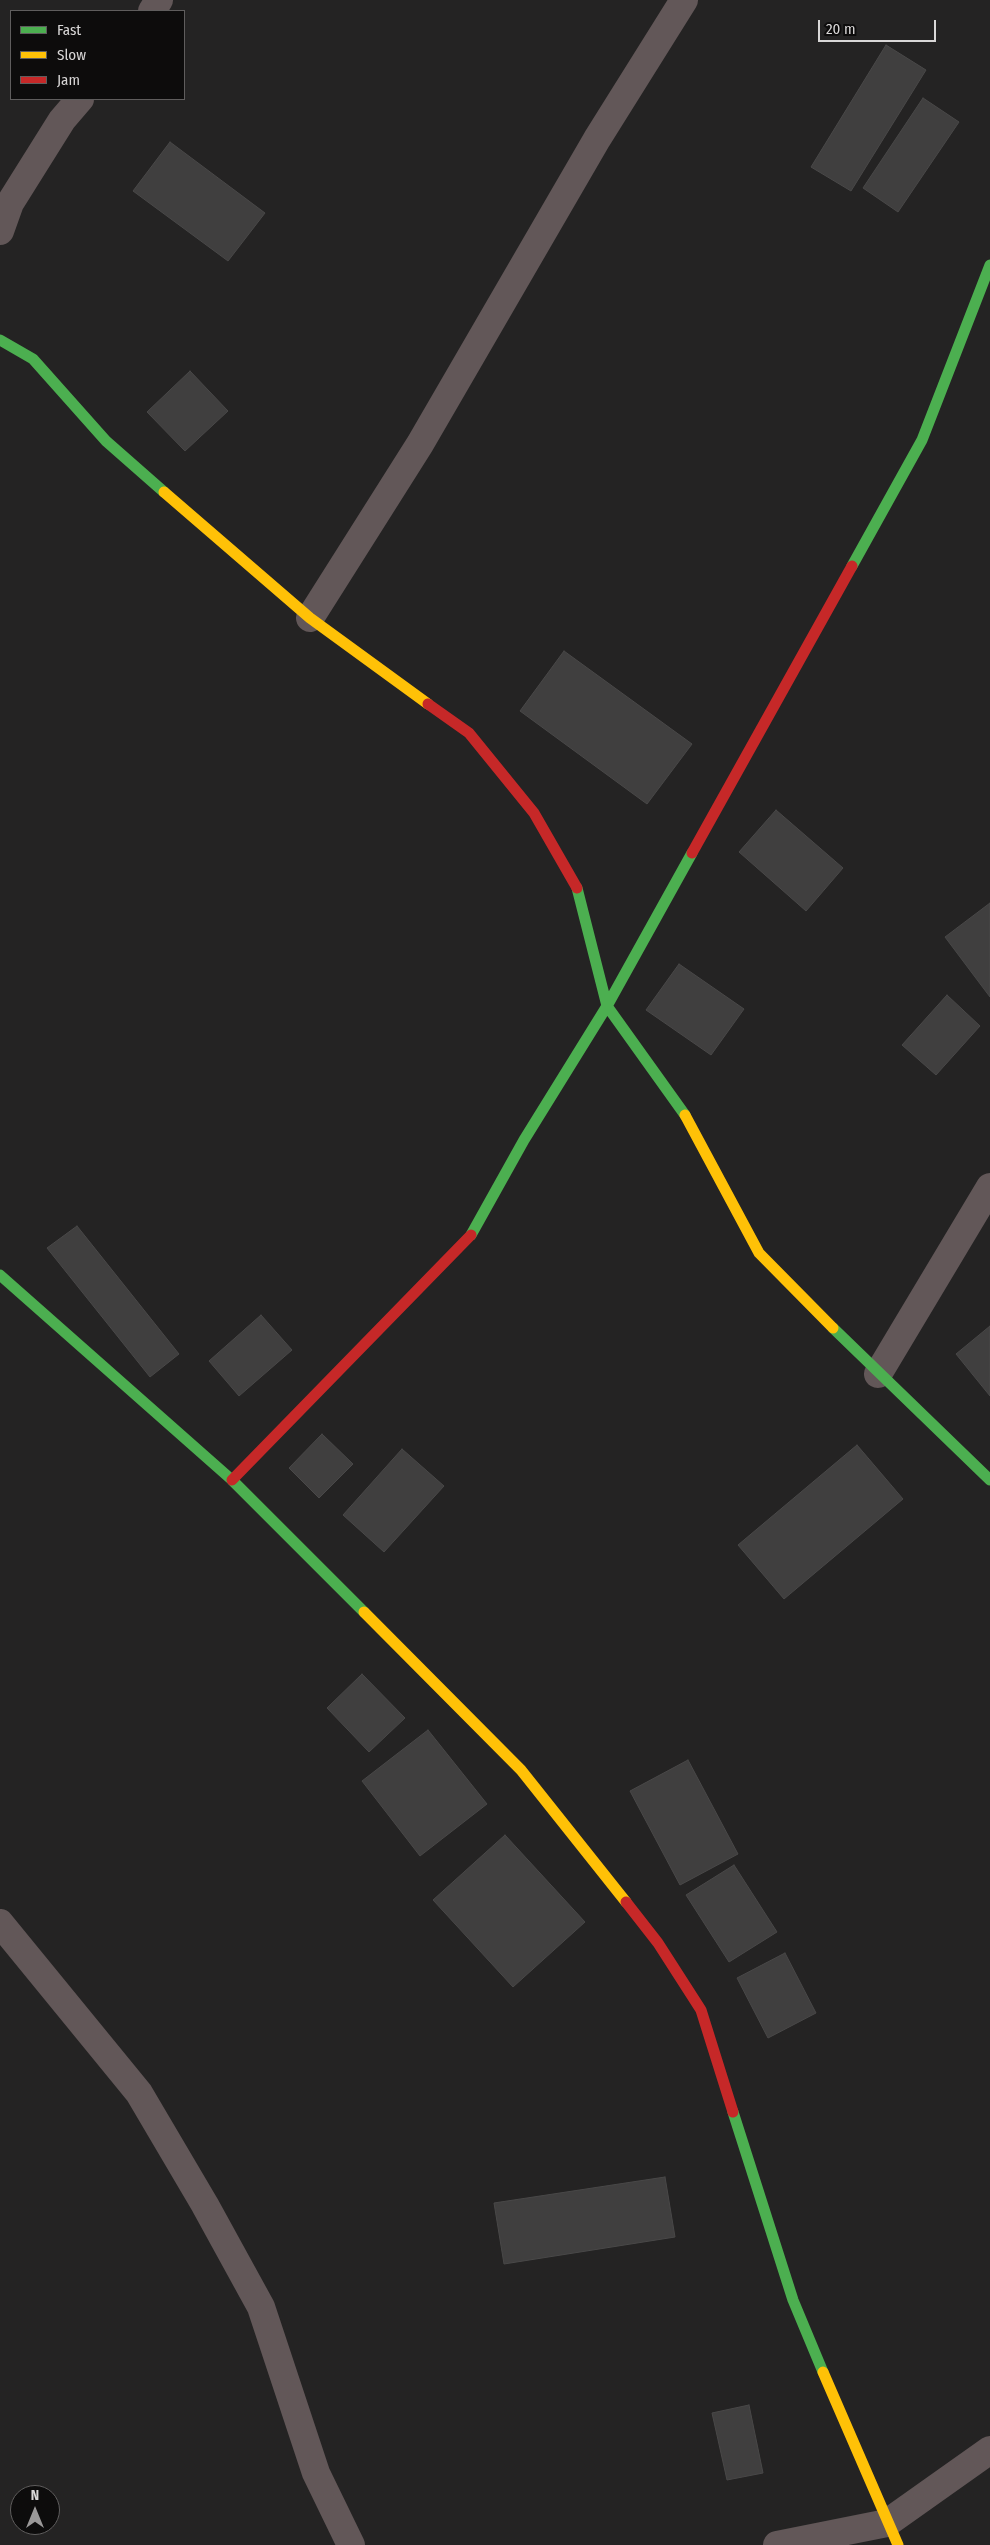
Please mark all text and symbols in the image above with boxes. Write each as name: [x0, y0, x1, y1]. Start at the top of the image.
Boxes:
legend: [10, 10, 185, 100]
scale bar: [820, 10, 938, 42]
text: 20 m: [826, 20, 856, 38]
text: Fast: [57, 21, 81, 39]
text: Slow: [57, 46, 86, 64]
text: Jam: [57, 71, 80, 89]
north arrow: [10, 2485, 60, 2535]
text: N: [31, 2487, 39, 2504]

